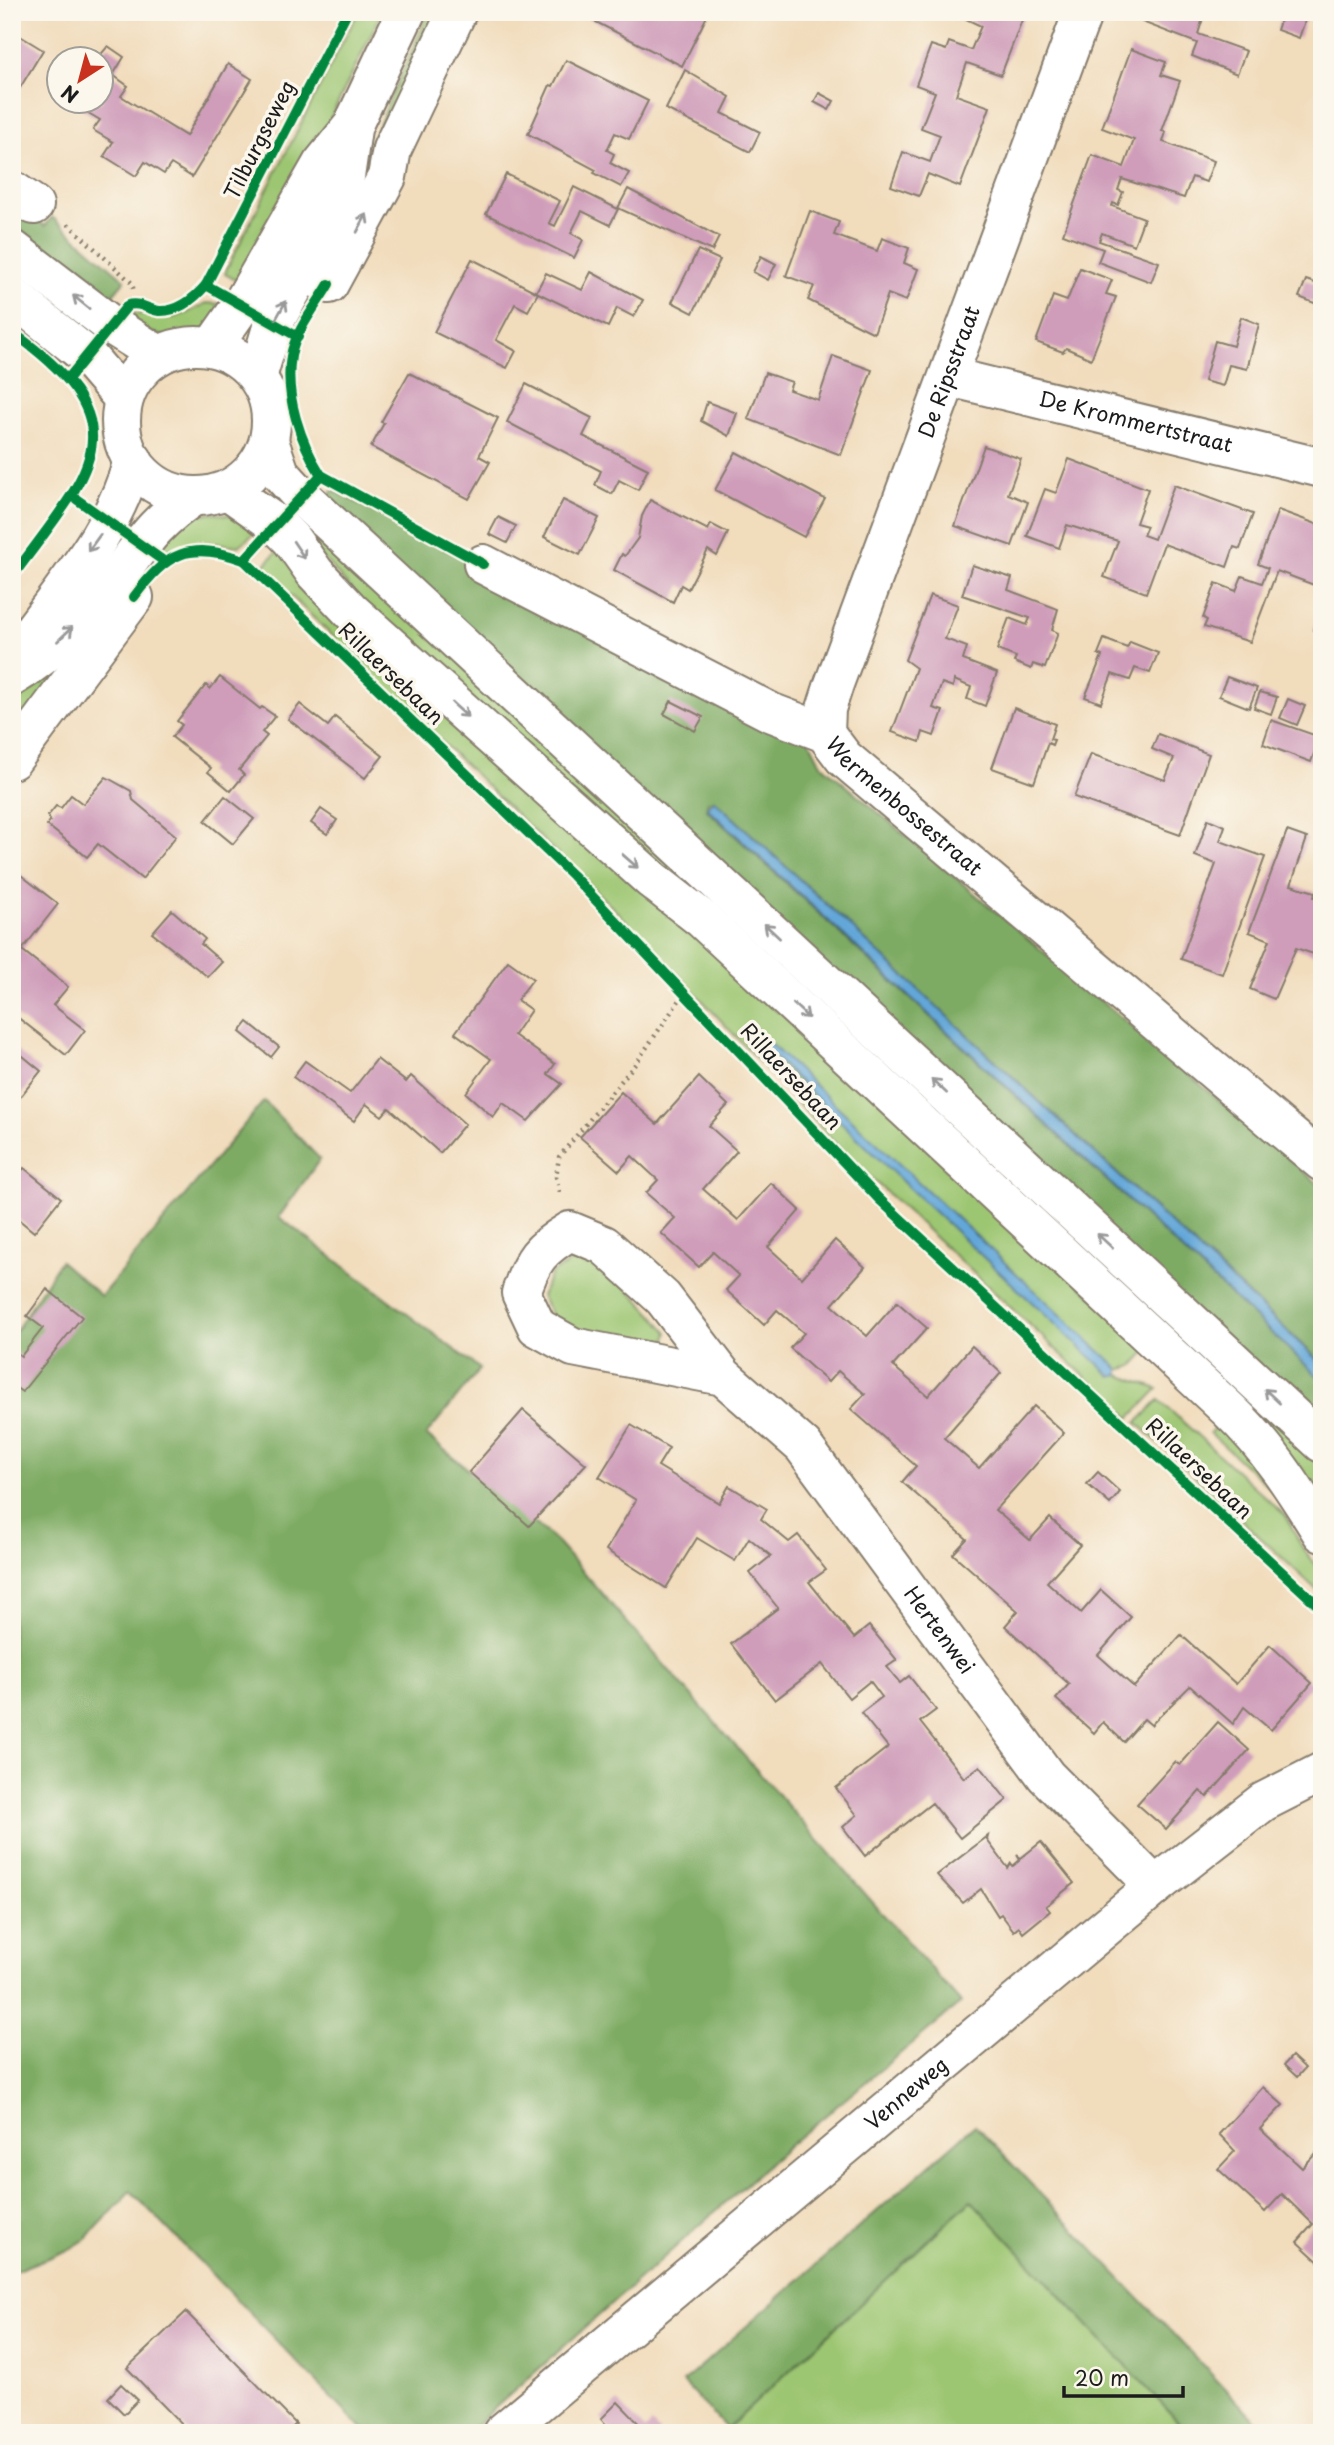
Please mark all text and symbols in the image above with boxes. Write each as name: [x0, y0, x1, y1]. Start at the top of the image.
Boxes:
north arrow: [46, 46, 116, 116]
street label: Tilburgseweg: [214, 74, 302, 204]
text: N: [55, 79, 84, 110]
one-way arrow: [355, 214, 369, 234]
one-way arrow: [73, 294, 91, 309]
one-way arrow: [274, 301, 288, 321]
street label: De Ripsstraat: [909, 301, 987, 442]
street label: De Krommertstraat: [1036, 381, 1236, 460]
one-way arrow: [87, 533, 101, 552]
one-way arrow: [292, 540, 306, 559]
street label: Rillaersebaan: [332, 614, 453, 732]
one-way arrow: [56, 626, 73, 643]
one-way arrow: [451, 702, 469, 718]
street label: Wermenbossestraat: [819, 729, 990, 883]
one-way arrow: [621, 853, 639, 869]
one-way arrow: [764, 923, 781, 940]
one-way arrow: [792, 1003, 810, 1019]
street label: Rillaersebaan: [734, 1015, 851, 1137]
one-way arrow: [931, 1078, 948, 1095]
one-way arrow: [1097, 1233, 1114, 1250]
one-way arrow: [1264, 1388, 1281, 1405]
street label: Rillaersebaan: [1139, 1409, 1261, 1526]
street label: Hertenwei: [897, 1579, 984, 1680]
street label: Venneweg: [857, 2048, 954, 2137]
scale bar: [1064, 2354, 1184, 2398]
text: 20 m: [1075, 2361, 1129, 2393]

